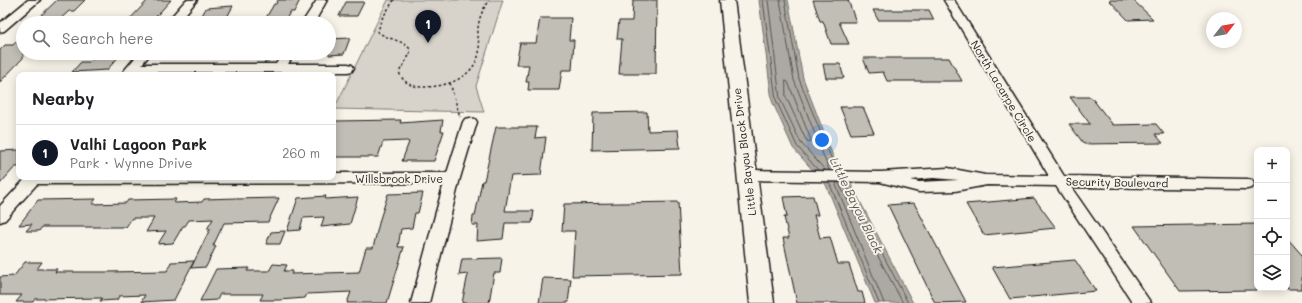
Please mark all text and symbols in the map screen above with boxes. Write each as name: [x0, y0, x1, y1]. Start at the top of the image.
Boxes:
pin: 1: [415, 10, 441, 43]
north arrow: [1206, 12, 1242, 48]
search box: [16, 16, 336, 60]
icon: search: [30, 27, 52, 49]
text: Search here: [62, 28, 153, 48]
street label: North Lacarpe Circle: [968, 37, 1040, 145]
text: Nearby: [32, 87, 94, 109]
street label: Little Bayou Black Drive: [729, 87, 759, 217]
your location: [812, 130, 832, 150]
text: Valhi Lagoon Park: [70, 134, 207, 154]
text: 1: [42, 144, 48, 161]
text: 260 m: [282, 144, 320, 161]
map controls: [1254, 147, 1290, 291]
button: +: [1254, 147, 1290, 183]
text: Park · Wynne Drive: [70, 154, 193, 171]
water label: Little Bayou Black: [827, 154, 887, 256]
street label: Willsbrook Drive: [355, 171, 443, 186]
street label: Security Boulevard: [1066, 174, 1168, 190]
button: −: [1254, 183, 1290, 219]
button: locate: [1254, 219, 1290, 255]
button: layers: [1254, 255, 1290, 291]

